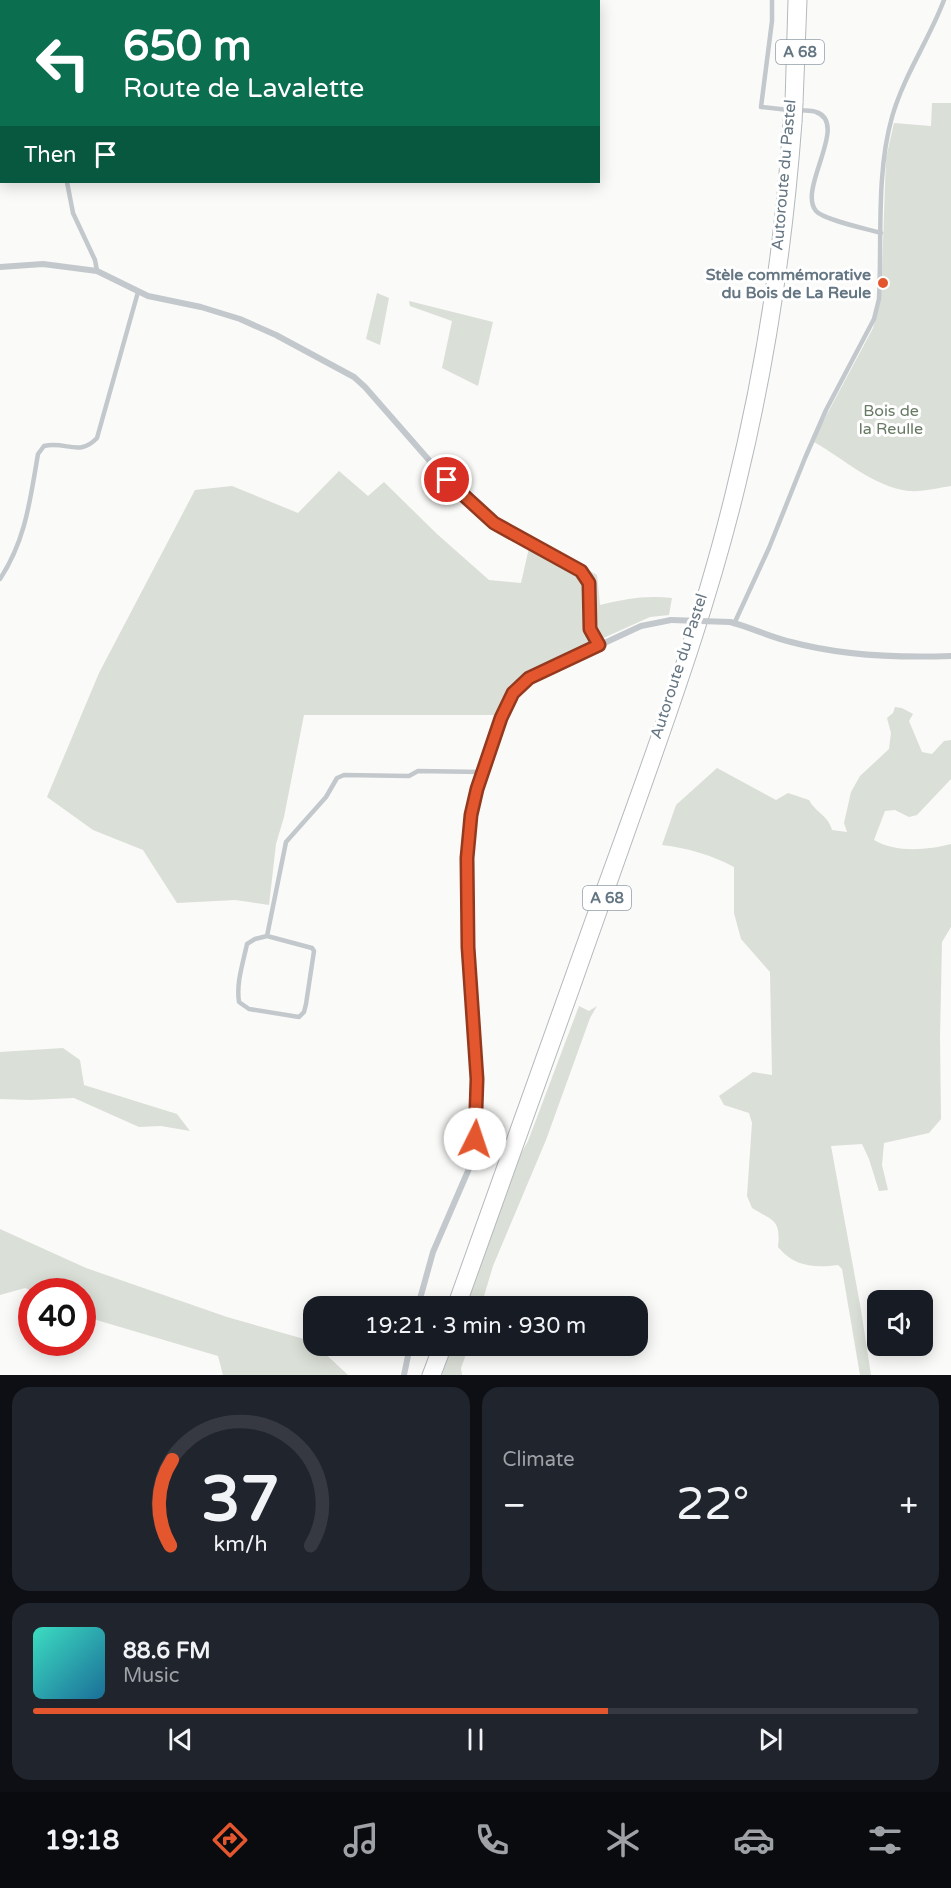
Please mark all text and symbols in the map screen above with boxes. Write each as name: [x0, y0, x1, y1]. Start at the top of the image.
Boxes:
text: 650 m: [123, 21, 252, 72]
icon: left: [24, 24, 102, 102]
road number: A 68: [776, 40, 824, 64]
text: Route de Lavalette: [123, 72, 364, 105]
street label: Autoroute du Pastel: [767, 99, 801, 252]
icon: arrive: [89, 138, 122, 171]
text: Then: [24, 142, 77, 168]
place label: Stèle commémorative du Bois de La Reule: [706, 265, 871, 303]
marker: Stèle commémorative du Bois de La Reule: [876, 276, 890, 290]
park label: Bois de la Reulle: [859, 401, 923, 439]
pin: [421, 454, 472, 505]
icon: arrive: [430, 463, 463, 496]
street label: Autoroute du Pastel: [646, 591, 712, 742]
road number: A 68: [583, 886, 631, 910]
position arrow: [443, 1107, 507, 1171]
speed limit sign: 40: [18, 1278, 96, 1356]
map controls: [867, 1290, 933, 1356]
button: sound: [867, 1290, 933, 1356]
text: 19:21 · 3 min · 930 m: [365, 1313, 586, 1339]
text: Climate: [503, 1448, 575, 1472]
text: 37: [202, 1463, 280, 1538]
text: 22°: [676, 1478, 749, 1532]
text: −: [503, 1486, 526, 1525]
text: +: [899, 1486, 918, 1525]
text: km/h: [214, 1531, 268, 1557]
text: 88.6 FM: [123, 1638, 211, 1664]
text: Music: [123, 1664, 179, 1688]
icon: previous: [164, 1723, 197, 1756]
icon: pause: [459, 1723, 492, 1756]
icon: next: [754, 1723, 787, 1756]
icon: directions: [209, 1819, 251, 1861]
icon: music: [340, 1819, 382, 1861]
icon: phone: [471, 1819, 513, 1861]
icon: climate: [602, 1819, 644, 1861]
icon: car: [733, 1819, 775, 1861]
icon: filters: [864, 1819, 906, 1861]
text: 19:18: [45, 1824, 119, 1857]

